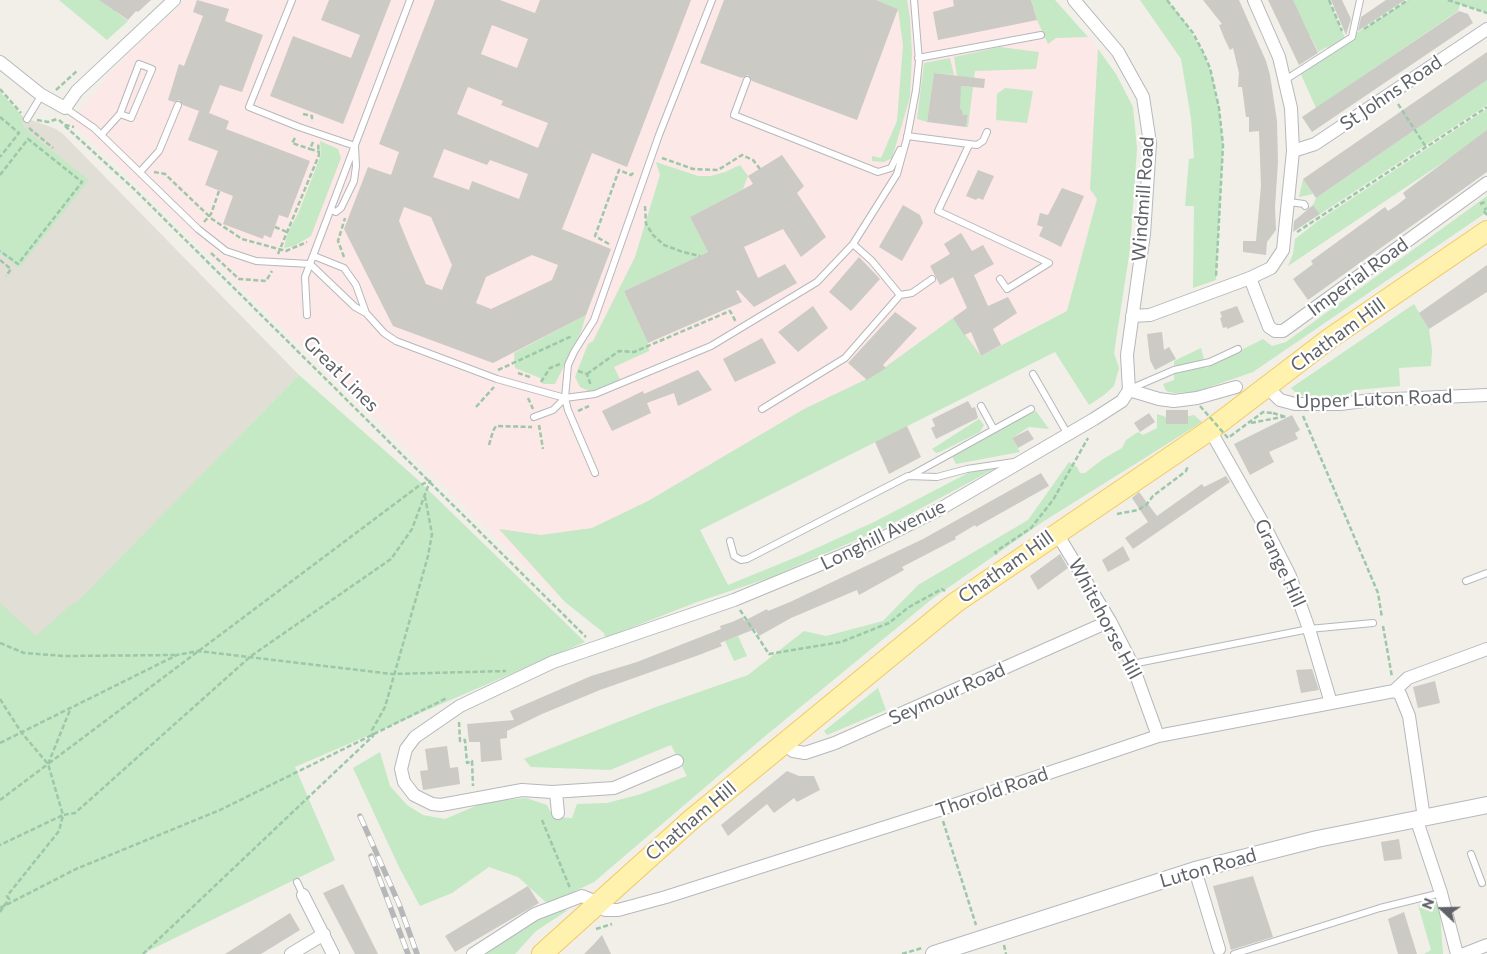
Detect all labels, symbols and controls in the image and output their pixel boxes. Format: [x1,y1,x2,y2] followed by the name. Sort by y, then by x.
[1336,51,1446,135] street label: St Johns Road
[1127,136,1159,262] street label: Windmill Road
[1303,233,1413,321] street label: Imperial Road
[1286,293,1390,377] street label: Chatham Hill
[298,331,384,417] street label: Great Lines
[1295,385,1453,413] street label: Upper Luton Road
[817,495,949,575] street label: Longhill Avenue
[1250,515,1310,611] street label: Grange Hill
[954,526,1058,608] street label: Chatham Hill
[1064,555,1146,683] street label: Whitehorse Hill
[885,658,1009,730] street label: Seymour Road
[933,762,1051,822] street label: Thorold Road
[641,776,741,866] street label: Chatham Hill
[1157,843,1259,893] street label: Luton Road
[1417,884,1467,934] north arrow
[1418,895,1437,911] text: N

